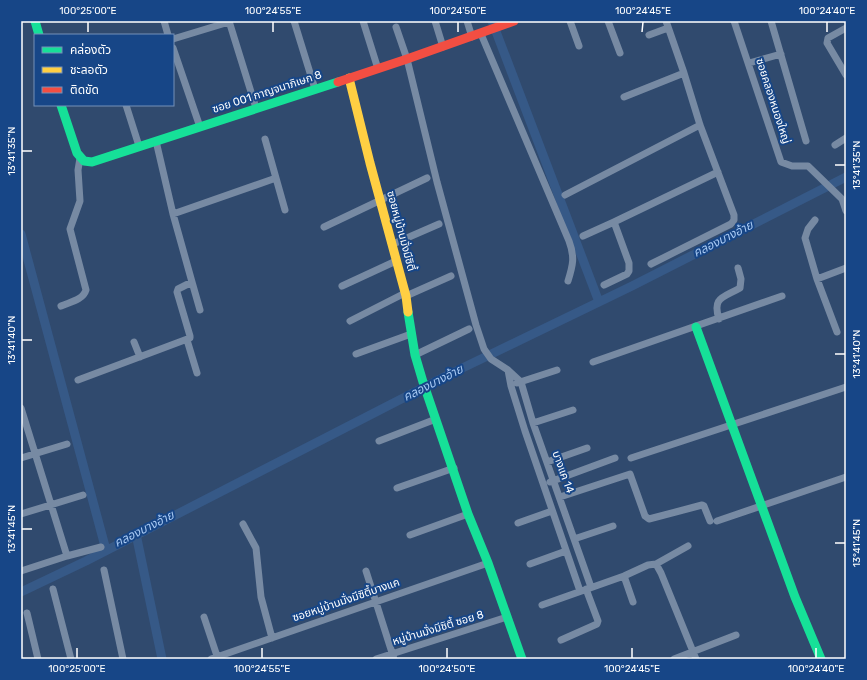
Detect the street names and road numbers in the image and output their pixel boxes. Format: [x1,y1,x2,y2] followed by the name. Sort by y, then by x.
[753,57,793,145] street label: ซอยคลองหนองใหญ่
[211,68,323,116] street label: ซอย 001 กาญจนาภิเษก 8
[384,189,420,273] street label: ซอยหมู่บ้านมั่งมีซิตี้
[549,449,577,495] street label: บางแค 14
[290,574,401,624] street label: ซอยหมู่บ้านมั่งมีซิตี้บางแค
[390,606,485,648] street label: หมู่บ้านมั่งมีซิตี้ ซอย 8

